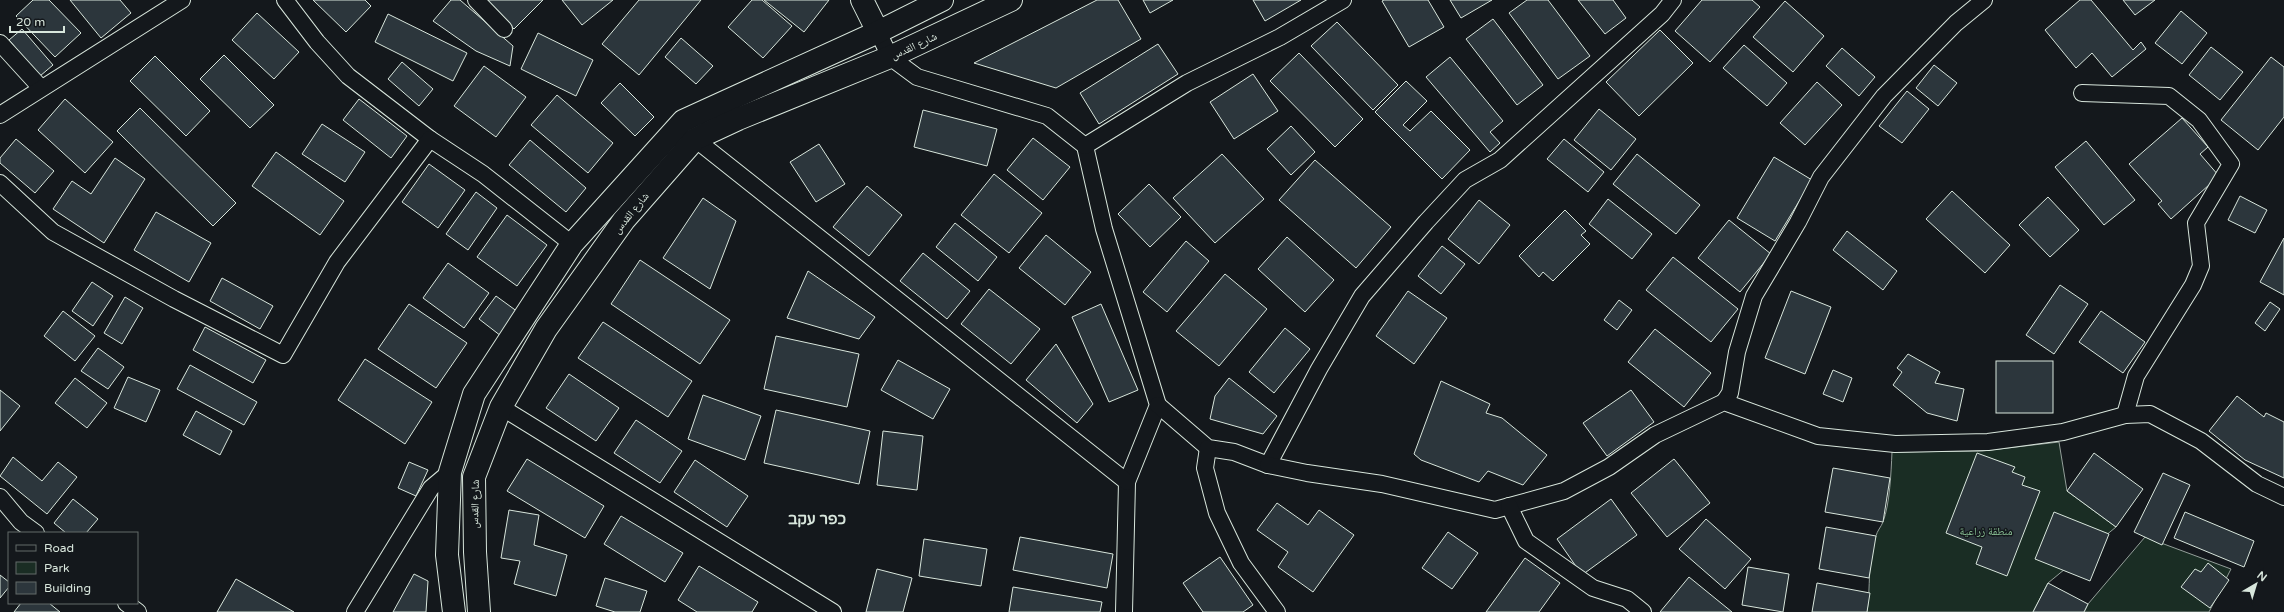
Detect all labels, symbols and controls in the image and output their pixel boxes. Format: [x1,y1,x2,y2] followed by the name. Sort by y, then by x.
[10,8,64,34] scale bar
[16,15,45,29] text: 20 m
[889,30,939,62] street label: شارع القدس
[610,190,652,236] street label: شارع القدس
[468,479,482,529] street label: شارع القدس
[788,510,846,528] district label: כפר עקב
[1960,525,2012,538] park label: منطقة زراعية
[8,532,138,604] legend
[44,541,74,555] text: Road
[44,561,70,575] text: Park
[2236,564,2276,604] north arrow
[2254,569,2269,584] text: N
[44,581,91,595] text: Building

